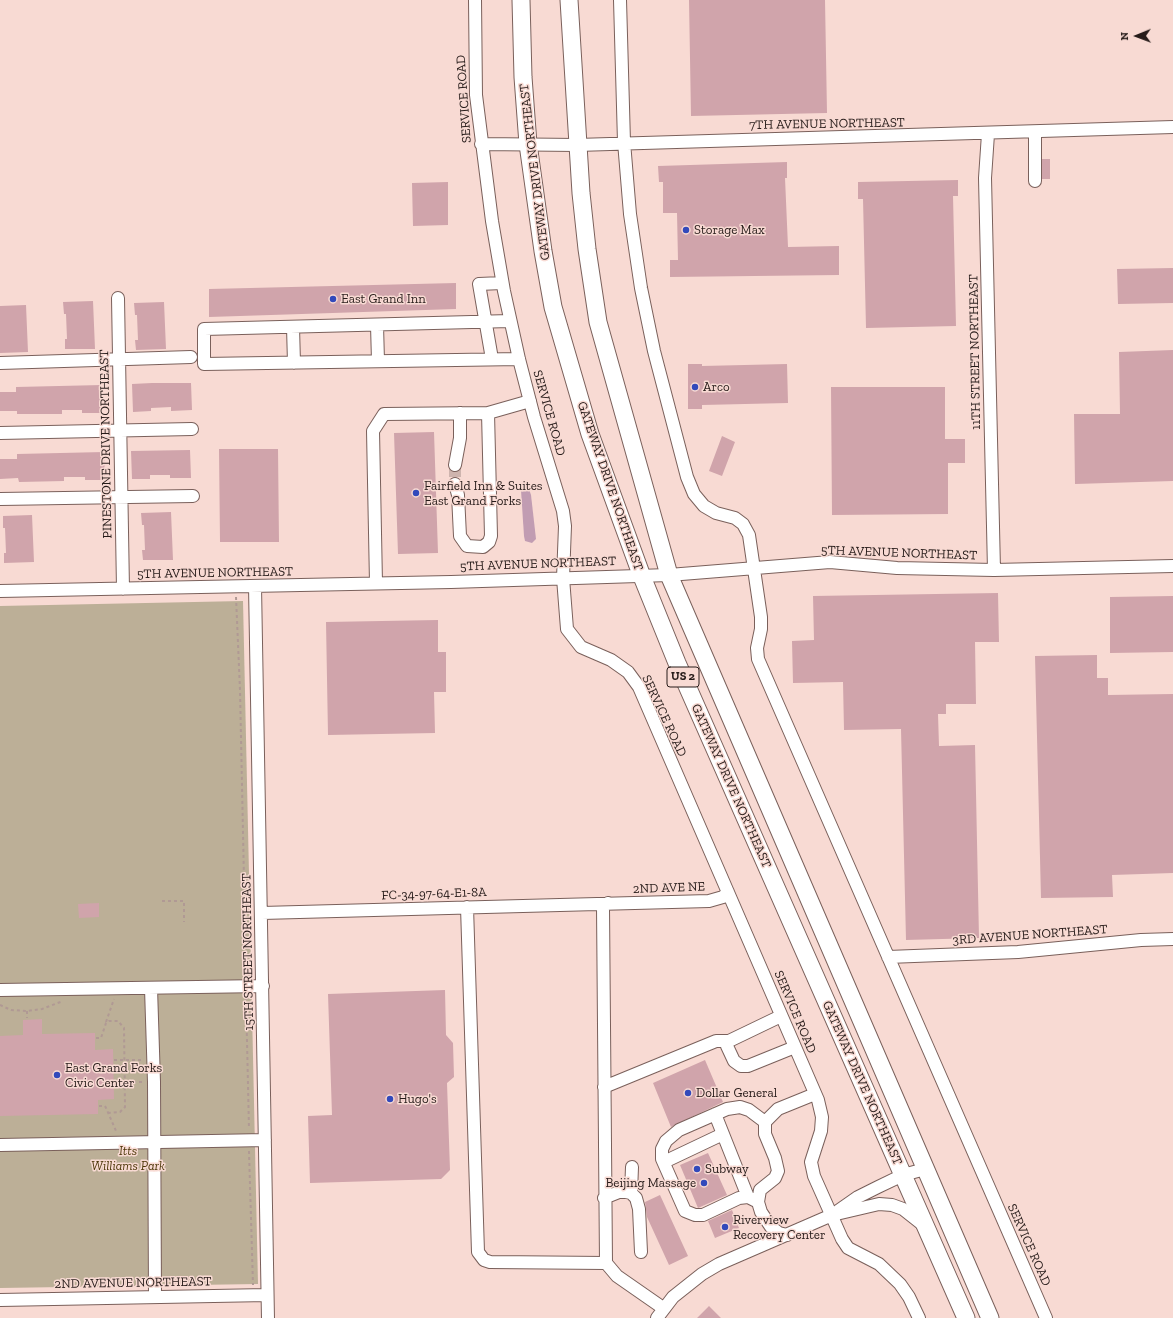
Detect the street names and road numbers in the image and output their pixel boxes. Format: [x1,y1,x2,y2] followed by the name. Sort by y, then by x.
[453,54,475,144] street label: SERVICE ROAD
[516,83,554,261] street label: GATEWAY DRIVE NORTHEAST
[749,115,905,133] street label: 7TH AVENUE NORTHEAST
[966,274,984,430] street label: 11TH STREET NORTHEAST
[97,349,115,539] street label: PINESTONE DRIVE NORTHEAST
[529,368,569,458] street label: SERVICE ROAD
[574,399,646,573] street label: GATEWAY DRIVE NORTHEAST
[821,542,977,564] street label: 5TH AVENUE NORTHEAST
[460,553,616,575] street label: 5TH AVENUE NORTHEAST
[137,564,293,582] street label: 5TH AVENUE NORTHEAST
[667,667,699,687] road number: US 2
[638,673,690,759] street label: SERVICE ROAD
[688,702,774,870] street label: GATEWAY DRIVE NORTHEAST
[239,873,257,1031] street label: 15TH STREET NORTHEAST
[633,879,705,897] street label: 2ND AVE NE
[381,884,487,904] street label: FC-34-97-64-E1-8A
[952,922,1108,948] street label: 3RD AVENUE NORTHEAST
[771,968,819,1056] street label: SERVICE ROAD
[819,999,905,1167] street label: GATEWAY DRIVE NORTHEAST
[1004,1201,1054,1289] street label: SERVICE ROAD
[54,1274,212,1292] street label: 2ND AVENUE NORTHEAST

